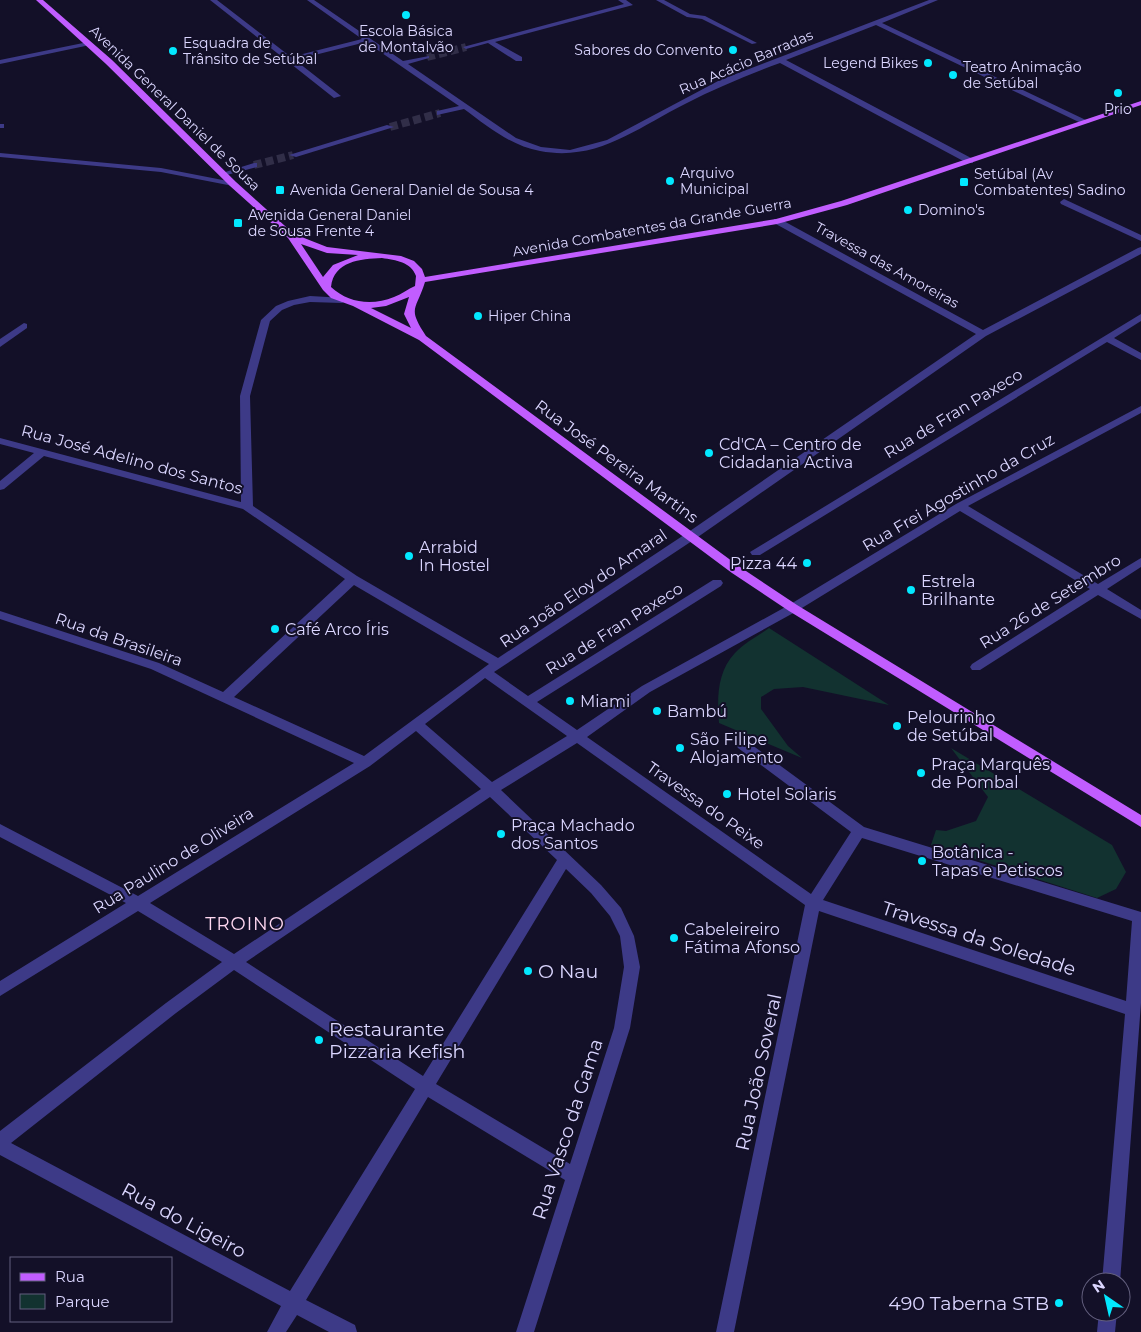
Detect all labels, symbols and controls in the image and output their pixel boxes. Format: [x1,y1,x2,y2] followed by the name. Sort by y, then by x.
[400,9,412,21] marker: Escola Básica de Montalvão
[86,21,264,195] street label: Avenida General Daniel de Sousa
[358,22,454,56] place label: Escola Básica de Montalvão
[676,26,816,98] street label: Rua Acácio Barradas
[183,34,317,68] place label: Esquadra de Trânsito de Setúbal
[574,41,723,59] place label: Sabores do Convento
[727,44,739,56] marker: Sabores do Convento
[167,45,179,57] marker: Esquadra de Trânsito de Setúbal
[823,54,918,72] place label: Legend Bikes
[922,57,934,69] marker: Legend Bikes
[963,58,1082,92] place label: Teatro Animação de Setúbal
[947,69,959,81] marker: Teatro Animação de Setúbal
[1112,87,1124,99] marker: Prio
[1104,100,1132,118] place label: Prio
[680,164,749,198] place label: Arquivo Municipal
[974,165,1126,199] place label: Setúbal (Av Combatentes) Sadino
[664,175,676,187] marker: Arquivo Municipal
[958,176,970,188] marker: Setúbal (Av Combatentes) Sadino
[290,181,534,199] place label: Avenida General Daniel de Sousa 4
[274,184,286,196] marker: Avenida General Daniel de Sousa 4
[511,194,793,260] street label: Avenida Combatentes da Grande Guerra
[918,201,985,219] place label: Domino's
[902,204,914,216] marker: Domino's
[248,206,411,240] place label: Avenida General Daniel de Sousa Frente 4
[232,217,244,229] marker: Avenida General Daniel de Sousa Frente 4
[812,218,962,312] street label: Travessa das Amoreiras
[488,307,571,325] place label: Hiper China
[472,310,484,322] marker: Hiper China
[880,365,1026,462] street label: Rua de Fran Paxeco
[531,396,702,527] street label: Rua José Pereira Martins
[19,421,245,498] street label: Rua José Adelino dos Santos
[859,430,1058,555] street label: Rua Frei Agostinho da Cruz
[719,435,862,472] place label: Cd'CA – Centro de Cidadania Activa
[703,447,715,459] marker: Cd'CA – Centro de Cidadania Activa
[496,525,671,652] street label: Rua João Eloy do Amaral
[419,538,490,575] place label: Arrabid In Hostel
[403,550,415,562] marker: Arrabid In Hostel
[976,550,1124,653] street label: Rua 26 de Setembro
[730,554,797,573] place label: Pizza 44
[801,557,813,569] marker: Pizza 44
[921,572,995,609] place label: Estrela Brilhante
[542,578,686,678] street label: Rua de Fran Paxeco
[905,584,917,596] marker: Estrela Brilhante
[53,609,185,670] street label: Rua da Brasileira
[285,620,389,639] place label: Café Arco Íris
[269,623,281,635] marker: Café Arco Íris
[580,692,630,711] place label: Miami
[564,695,576,707] marker: Miami
[667,702,727,721] place label: Bambú
[651,705,663,717] marker: Bambú
[907,708,995,745] place label: Pelourinho de Setúbal
[891,720,903,732] marker: Pelourinho de Setúbal
[690,730,783,767] place label: São Filipe Alojamento
[674,742,686,754] marker: São Filipe Alojamento
[931,755,1050,792] place label: Praça Marquês de Pombal
[643,758,768,853] street label: Travessa do Peixe
[915,767,927,779] marker: Praça Marquês de Pombal
[737,785,837,804] place label: Hotel Solaris
[721,788,733,800] marker: Hotel Solaris
[90,803,257,918] street label: Rua Paulino de Oliveira
[511,816,635,853] place label: Praça Machado dos Santos
[495,828,507,840] marker: Praça Machado dos Santos
[932,843,1063,880] place label: Botânica - Tapas e Petiscos
[916,855,928,867] marker: Botânica - Tapas e Petiscos
[879,896,1079,981] street label: Travessa da Soledade
[205,913,285,935] district label: TROINO
[684,920,800,957] place label: Cabeleireiro Fátima Afonso
[668,932,680,944] marker: Cabeleireiro Fátima Afonso
[538,960,598,983] place label: O Nau
[522,965,534,977] marker: O Nau
[731,991,786,1153] street label: Rua João Soveral
[329,1018,465,1063] place label: Restaurante Pizzaria Kefish
[313,1034,325,1046] marker: Restaurante Pizzaria Kefish
[527,1036,608,1223] street label: Rua Vasco da Gama
[118,1178,250,1263] street label: Rua do Ligeiro
[10,1257,172,1322] legend
[55,1267,85,1286] text: Rua
[1081,1272,1131,1322] north arrow
[1089,1276,1108,1297] text: N
[55,1292,110,1311] text: Parque
[888,1292,1049,1315] place label: 490 Taberna STB
[1053,1297,1065,1309] marker: 490 Taberna STB

